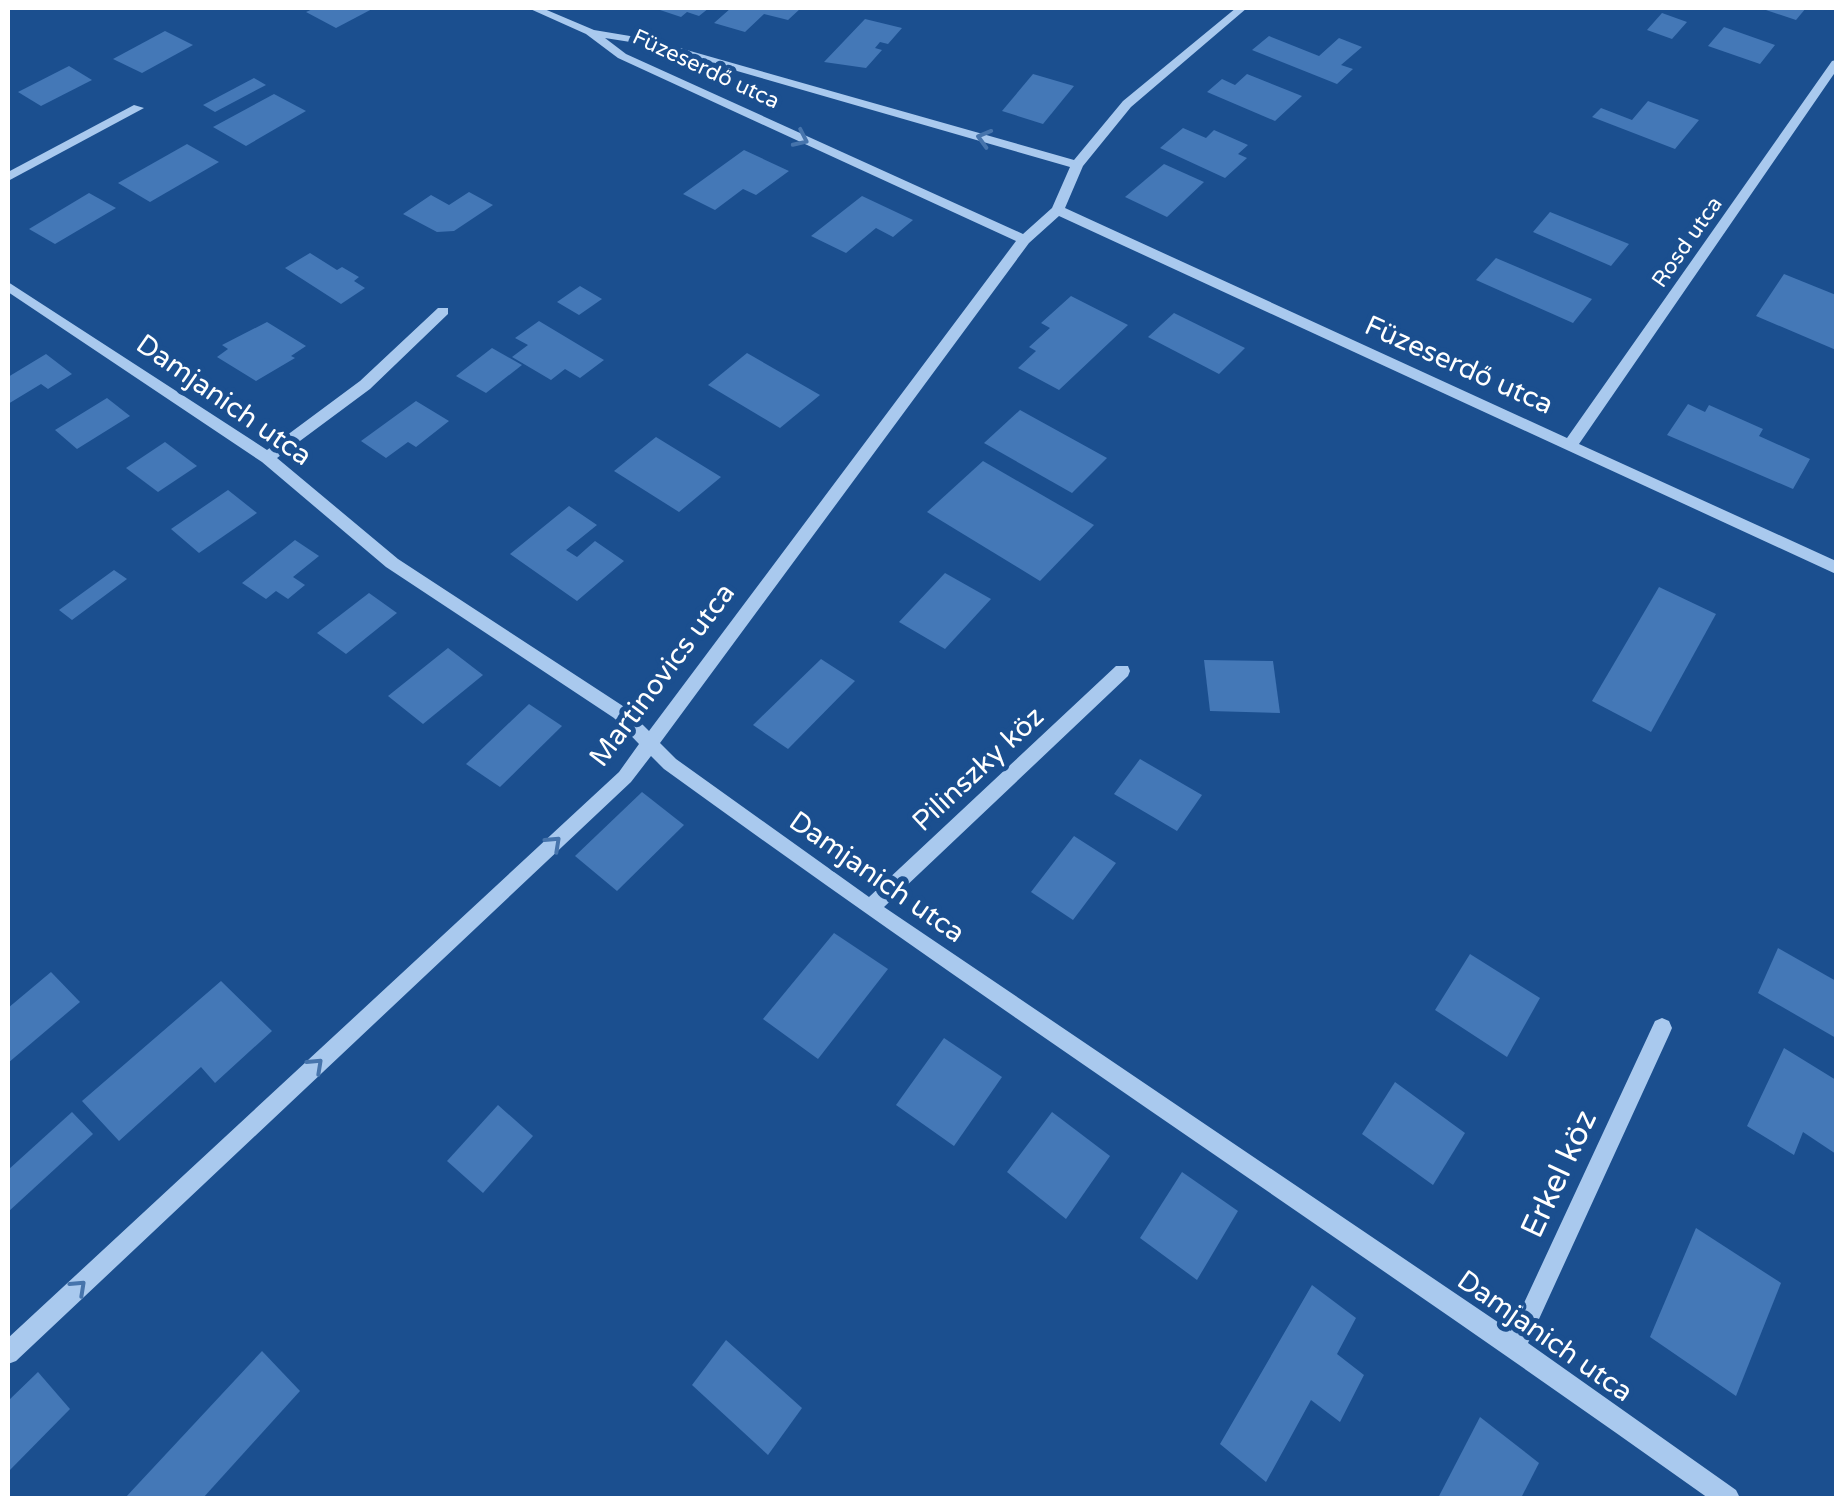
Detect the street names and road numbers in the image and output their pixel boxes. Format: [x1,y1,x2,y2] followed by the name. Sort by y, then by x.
[628,24,784,114] street label: Füzeserdő utca
[1646,192,1728,292] street label: Rosd utca
[1360,308,1558,422] street label: Füzeserdő utca
[130,327,318,473] street label: Damjanich utca
[582,577,742,773] street label: Martinovics utca
[905,699,1051,839] street label: Pilinszky köz
[783,804,971,950] street label: Damjanich utca
[1513,1104,1605,1244] street label: Erkel köz
[1451,1263,1639,1409] street label: Damjanich utca

